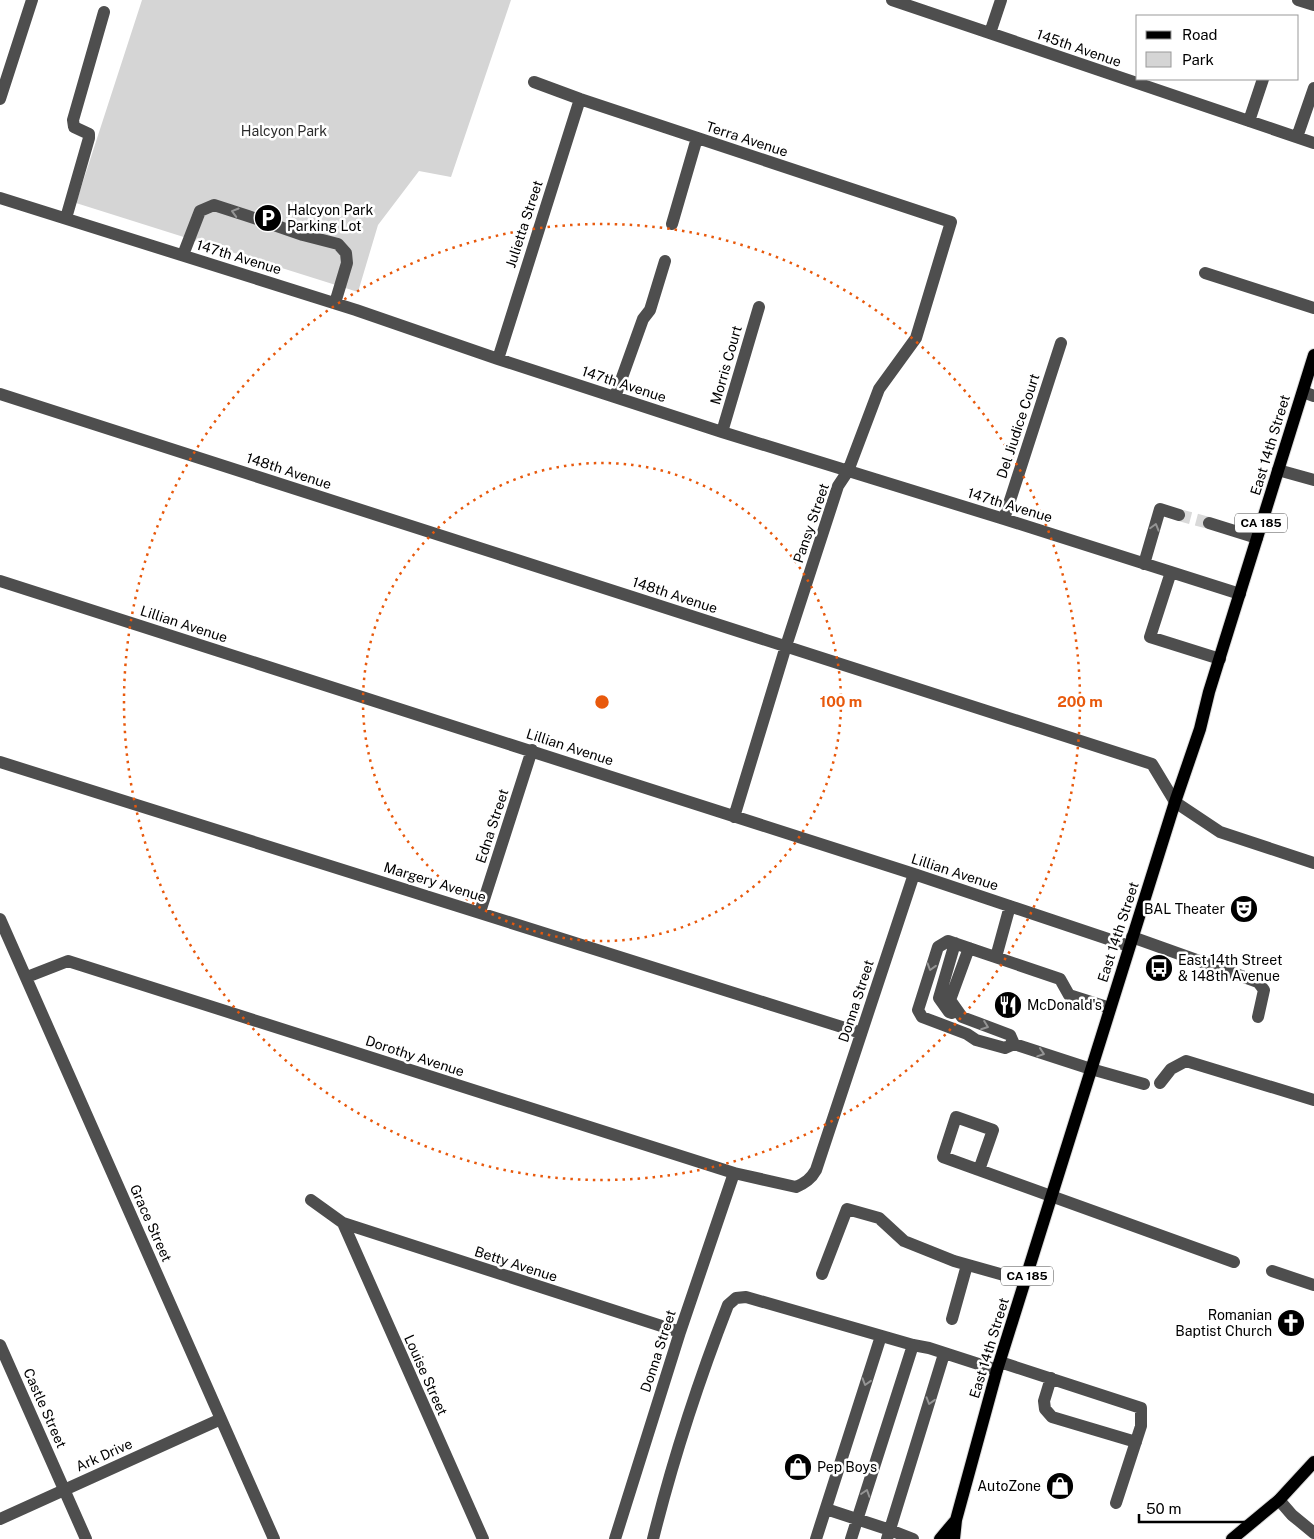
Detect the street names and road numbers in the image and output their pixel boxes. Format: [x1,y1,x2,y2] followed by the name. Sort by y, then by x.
[1035,26,1123,70] street label: 145th Avenue
[704,118,790,160] street label: Terra Avenue
[502,178,546,270] street label: Julietta Street
[195,236,283,278] street label: 147th Avenue
[707,324,745,406] street label: Morris Court
[580,363,668,405] street label: 147th Avenue
[993,371,1043,481] street label: Del Jiudice Court
[1247,393,1293,497] street label: East 14th Street
[244,450,334,492] street label: 148th Avenue
[790,481,832,565] street label: Pansy Street
[966,484,1054,526] street label: 147th Avenue
[1235,514,1287,532] road number: CA 185
[630,574,720,616] street label: 148th Avenue
[138,602,230,646] street label: Lillian Avenue
[524,725,616,769] street label: Lillian Avenue
[472,787,512,865] street label: Edna Street
[909,850,1001,894] street label: Lillian Avenue
[382,859,488,905] street label: Margery Avenue
[1094,880,1142,984] street label: East 14th Street
[835,958,877,1044] street label: Donna Street
[364,1033,466,1080] street label: Dorothy Avenue
[127,1182,175,1264] street label: Grace Street
[473,1243,560,1285] street label: Betty Avenue
[1001,1266,1053,1285] road number: CA 185
[966,1296,1012,1400] street label: East 14th Street
[637,1308,679,1394] street label: Donna Street
[401,1332,451,1418] street label: Louise Street
[20,1366,70,1450] street label: Castle Street
[73,1435,135,1475] street label: Ark Drive

